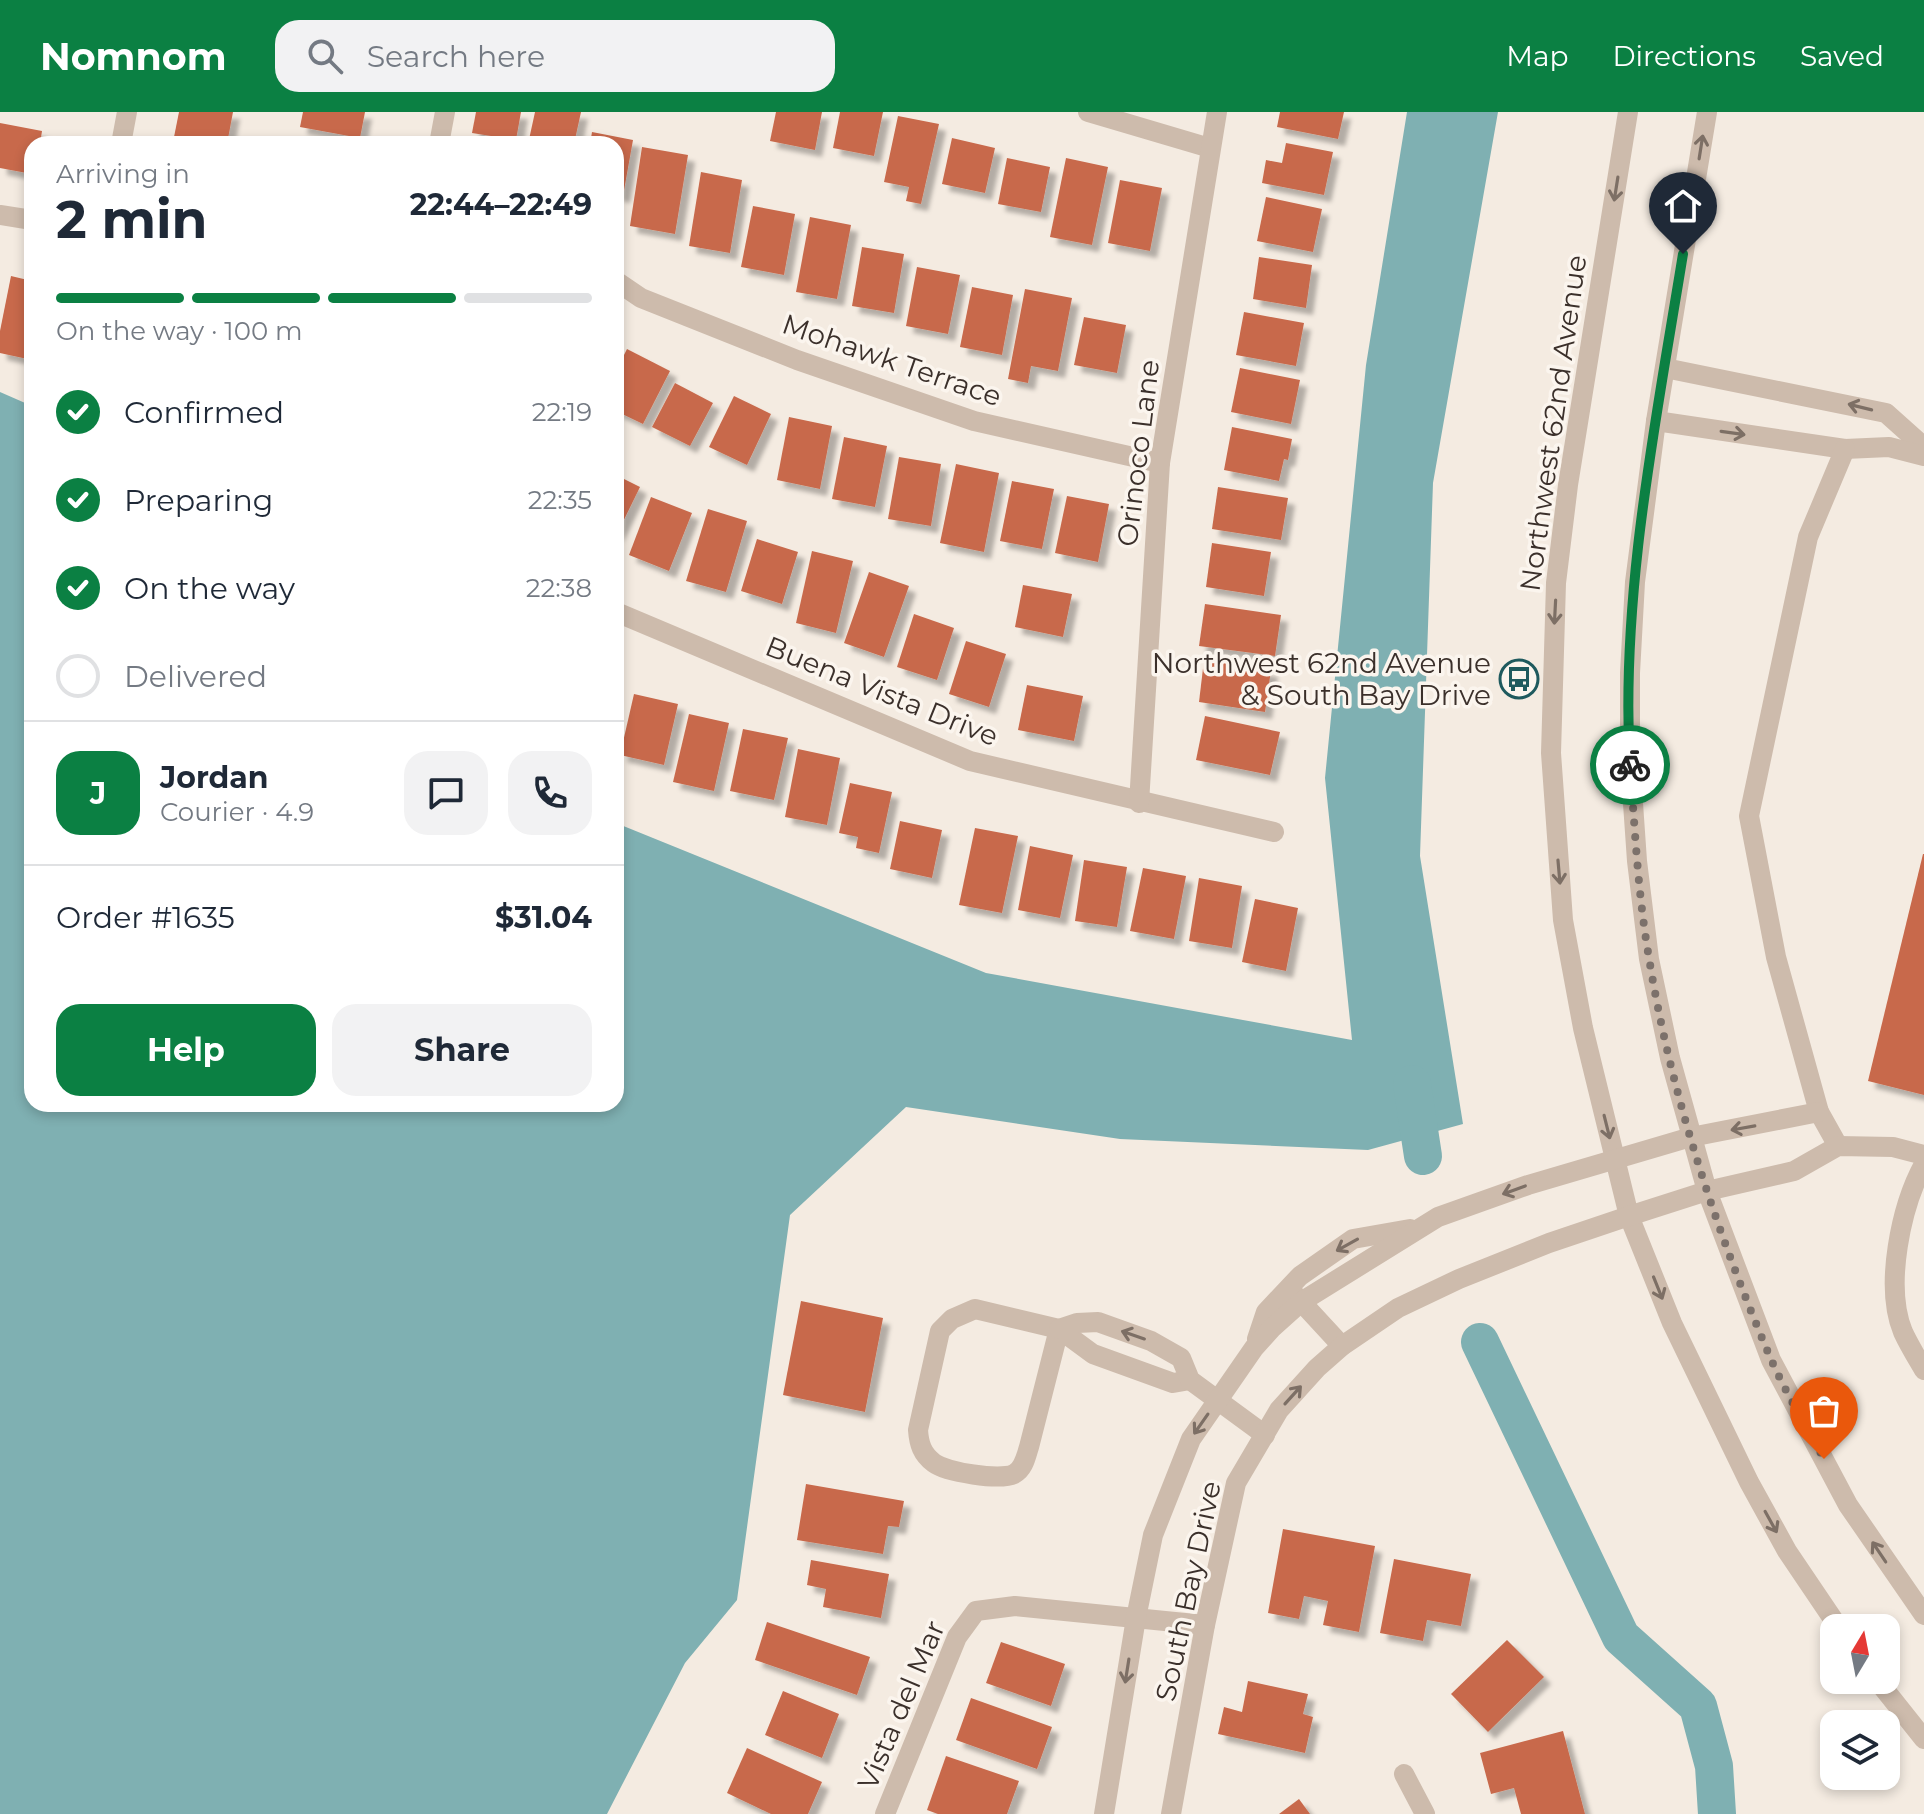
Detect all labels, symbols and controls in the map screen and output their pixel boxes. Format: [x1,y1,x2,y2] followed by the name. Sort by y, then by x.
[275,20,835,92] search box
[40,33,227,80] text: Nomnom
[303,34,347,78] icon: search
[367,38,545,75] text: Search here
[1506,39,1568,73] text: Map
[1612,39,1756,73] text: Directions
[1800,39,1884,73] text: Saved
[1694,134,1709,160] one-way arrow
[56,158,190,190] text: Arriving in
[1649,172,1717,254] pin
[1607,176,1622,201] one-way arrow
[1661,184,1705,228] icon: home
[410,186,592,223] text: 22:44–22:49
[56,188,208,251] text: 2 min
[1513,253,1593,593] street label: Northwest 62nd Avenue
[778,307,1006,413] street label: Mohawk Terrace
[56,315,303,347] text: On the way · 100 m
[1110,358,1166,548] street label: Orinoco Lane
[56,390,100,434] icon: check
[124,394,284,431] text: Confirmed
[532,396,592,428] text: 22:19
[1847,398,1873,413] one-way arrow
[1720,426,1745,441] one-way arrow
[56,478,100,522] icon: check
[124,482,273,519] text: Preparing
[528,484,592,516] text: 22:35
[56,566,100,610] icon: check
[124,570,295,607] text: On the way
[526,572,592,604] text: 22:38
[1547,598,1562,625] one-way arrow
[761,629,1003,753] street label: Buena Vista Drive
[1152,646,1491,712] place label: Northwest 62nd Avenue & South Bay Drive
[124,658,267,695] text: Delivered
[1498,658,1540,700] bus stop icon: Northwest 62nd Avenue & South Bay Drive
[1590,725,1670,805] courier
[1608,743,1652,787] icon: bike
[404,751,488,835] button: chat
[508,751,592,835] button: phone
[160,759,269,796] text: Jordan
[90,775,106,812] text: J
[160,796,314,828] text: Courier · 4.9
[1552,858,1567,885] one-way arrow
[56,899,235,936] text: Order #1635
[495,899,592,936] text: $31.04
[56,1004,316,1096] button: Help
[332,1004,592,1096] button: Share
[1600,1114,1615,1140] one-way arrow
[1731,1121,1756,1136] one-way arrow
[1502,1184,1527,1198] one-way arrow
[1336,1237,1359,1253] one-way arrow
[1652,1275,1666,1300] one-way arrow
[1121,1326,1146,1341] one-way arrow
[1790,1377,1858,1459] pin
[1283,1386,1301,1406] one-way arrow
[1802,1389,1846,1433] icon: bag
[1193,1413,1210,1435] one-way arrow
[1148,1478,1228,1704] street label: South Bay Drive
[1763,1510,1779,1533] one-way arrow
[1871,1541,1887,1563] one-way arrow
[1820,1614,1900,1694] north arrow
[1820,1614,1900,1790] map controls
[850,1615,952,1795] street label: Vista del Mar
[1119,1658,1134,1683] one-way arrow
[1820,1710,1900,1790] button: layers

